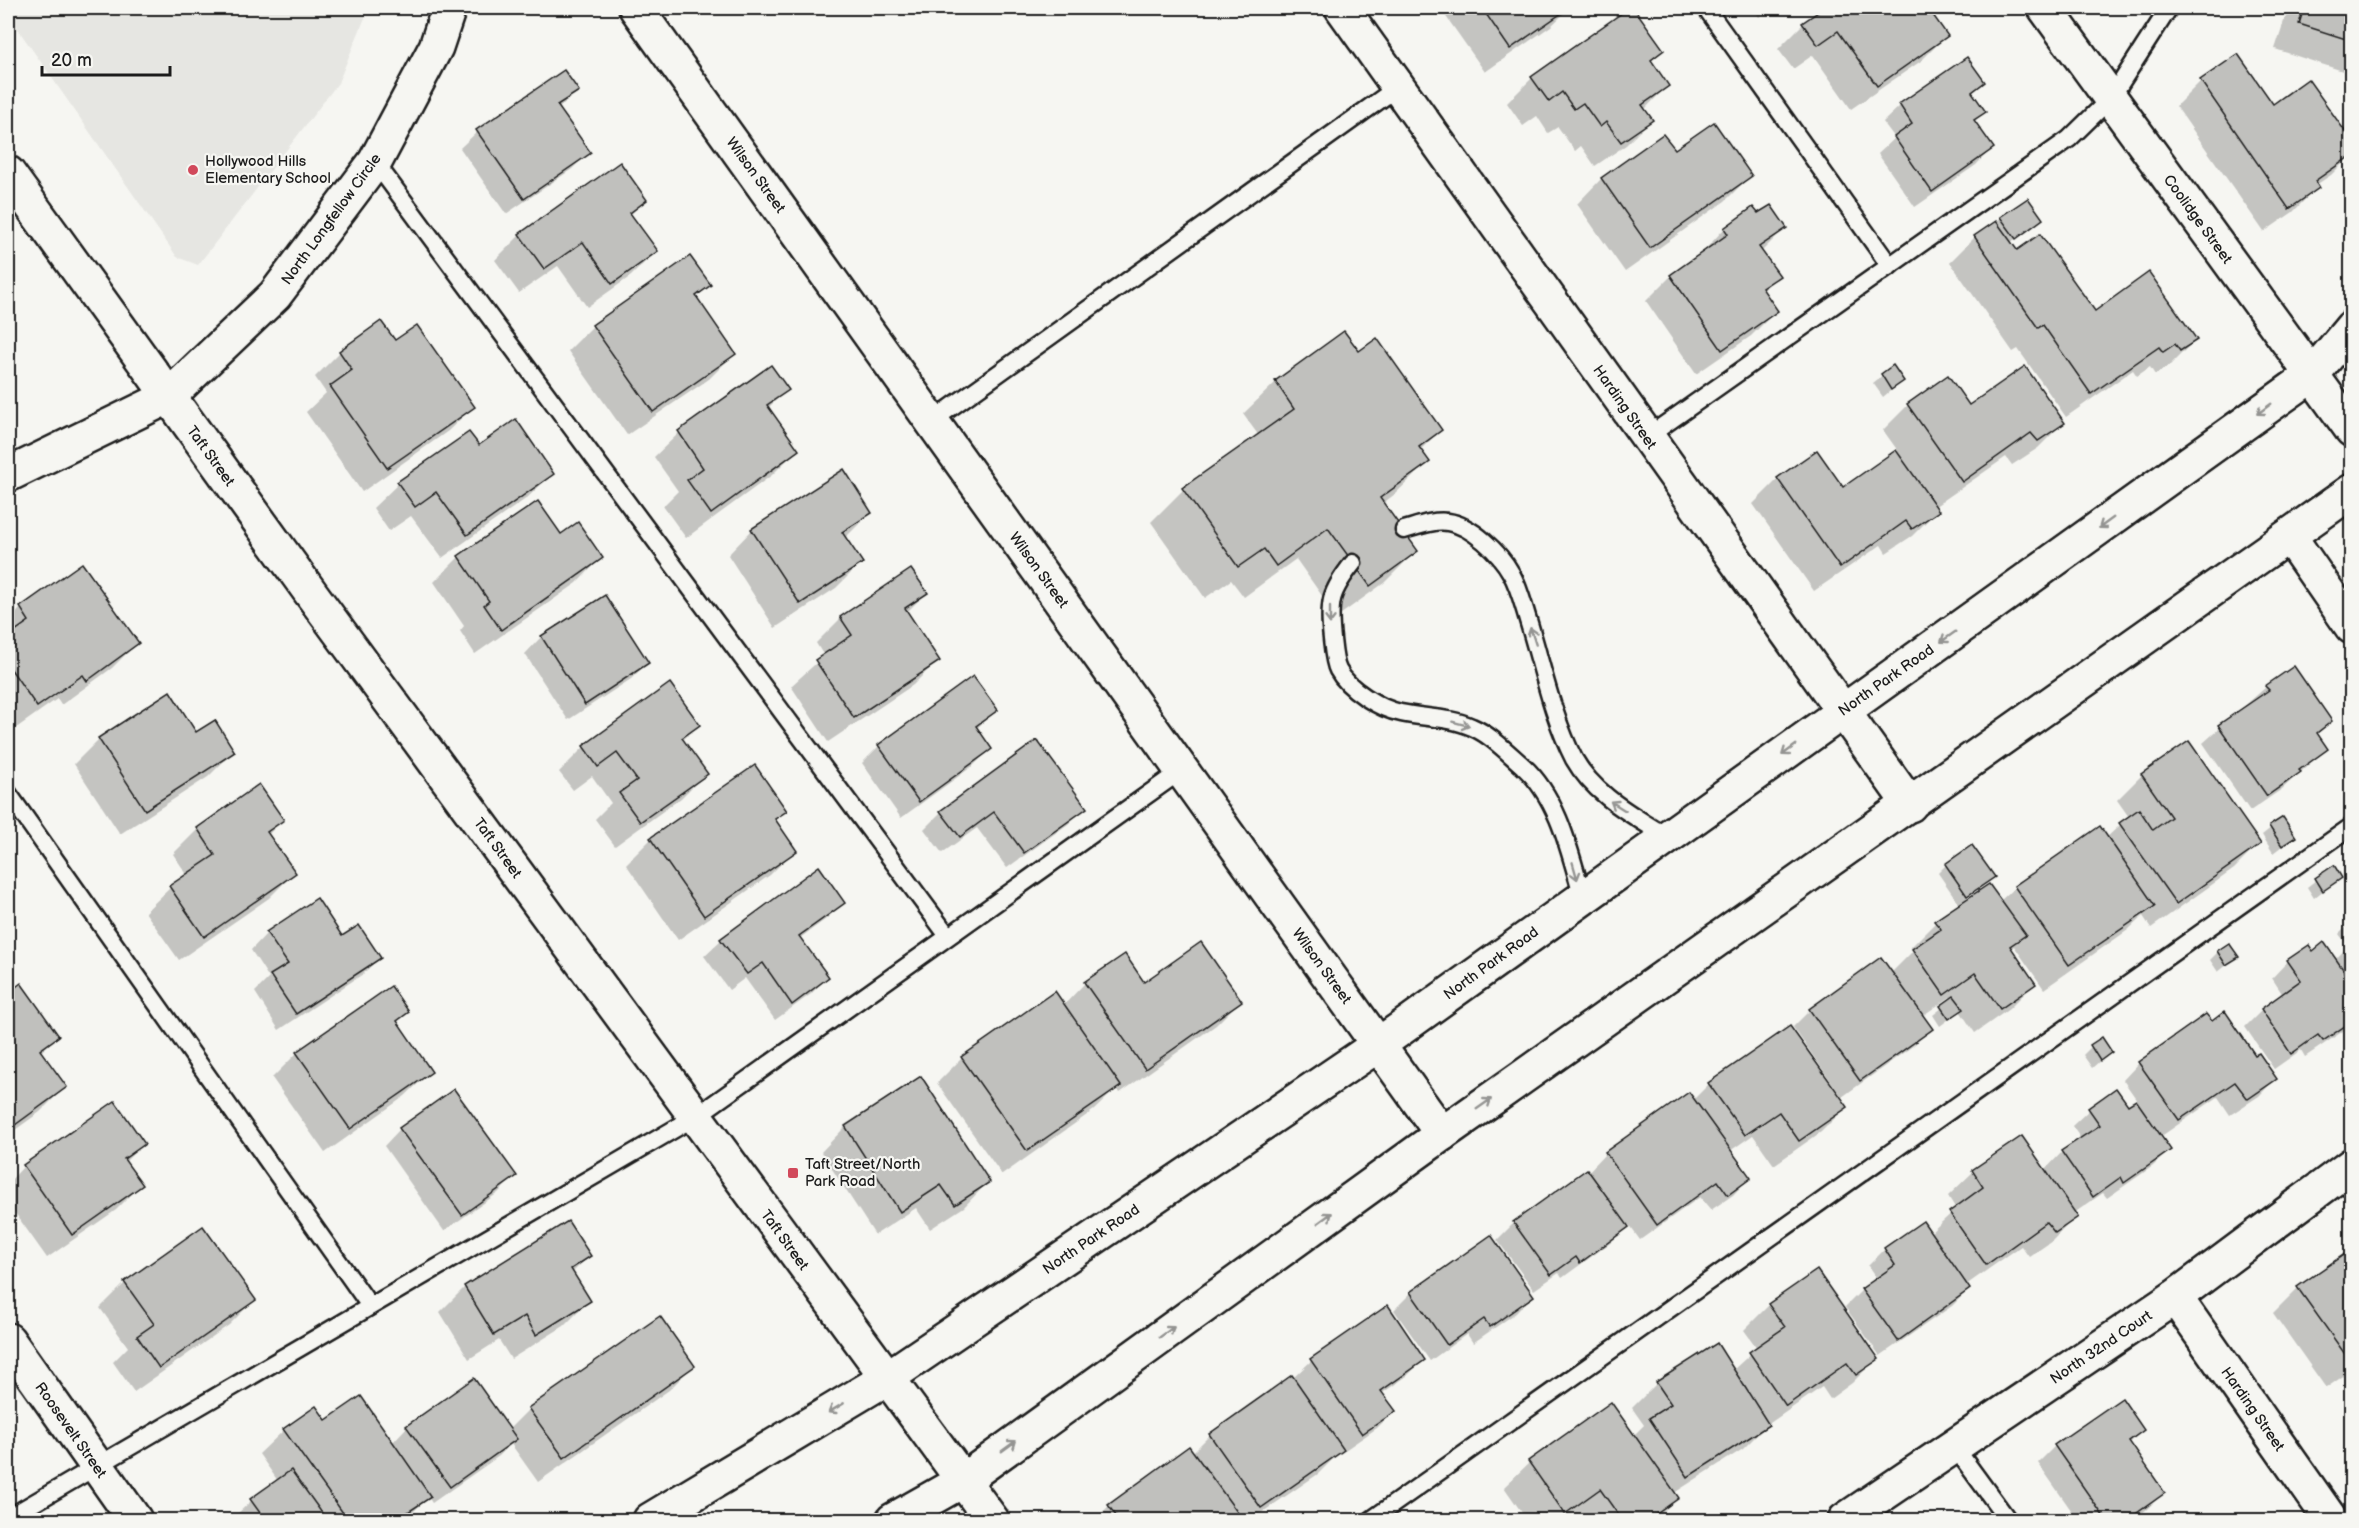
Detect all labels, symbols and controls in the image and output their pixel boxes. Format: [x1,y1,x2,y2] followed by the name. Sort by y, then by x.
[42,39,170,77] scale bar
[51,50,92,71] text: 20 m
[722,134,790,217] street label: Wilson Street
[277,150,385,289] street label: North Longfellow Circle
[205,152,331,188] place label: Hollywood Hills Elementary School
[186,163,200,177] marker: Hollywood Hills Elementary School
[2159,171,2237,268] street label: Coolidge Street
[1588,361,1661,453] street label: Harding Street
[2257,403,2273,415] one-way arrow
[182,422,239,491] street label: Taft Street
[2099,517,2115,529] one-way arrow
[1005,529,1073,612] street label: Wilson Street
[1324,605,1336,624] one-way arrow
[1526,627,1537,646] one-way arrow
[1940,631,1956,643] one-way arrow
[1835,640,1938,721] street label: North Park Road
[1451,719,1470,730] one-way arrow
[1781,744,1797,756] one-way arrow
[1610,799,1627,811] one-way arrow
[469,814,526,883] street label: Taft Street
[1570,861,1581,880] one-way arrow
[1440,923,1542,1004] street label: North Park Road
[1288,925,1356,1008] street label: Wilson Street
[1475,1098,1491,1110] one-way arrow
[805,1155,920,1191] place label: Taft Street/North Park Road
[786,1166,800,1180] marker: Taft Street/North Park Road
[1039,1200,1143,1279] street label: North Park Road
[756,1206,813,1275] street label: Taft Street
[1317,1212,1333,1224] one-way arrow
[2047,1306,2156,1389] street label: North 32nd Court
[1159,1326,1175,1338] one-way arrow
[2216,1363,2289,1455] street label: Harding Street
[30,1379,111,1482] street label: Roosevelt Street
[828,1402,845,1414] one-way arrow
[1001,1440,1017,1453] one-way arrow

